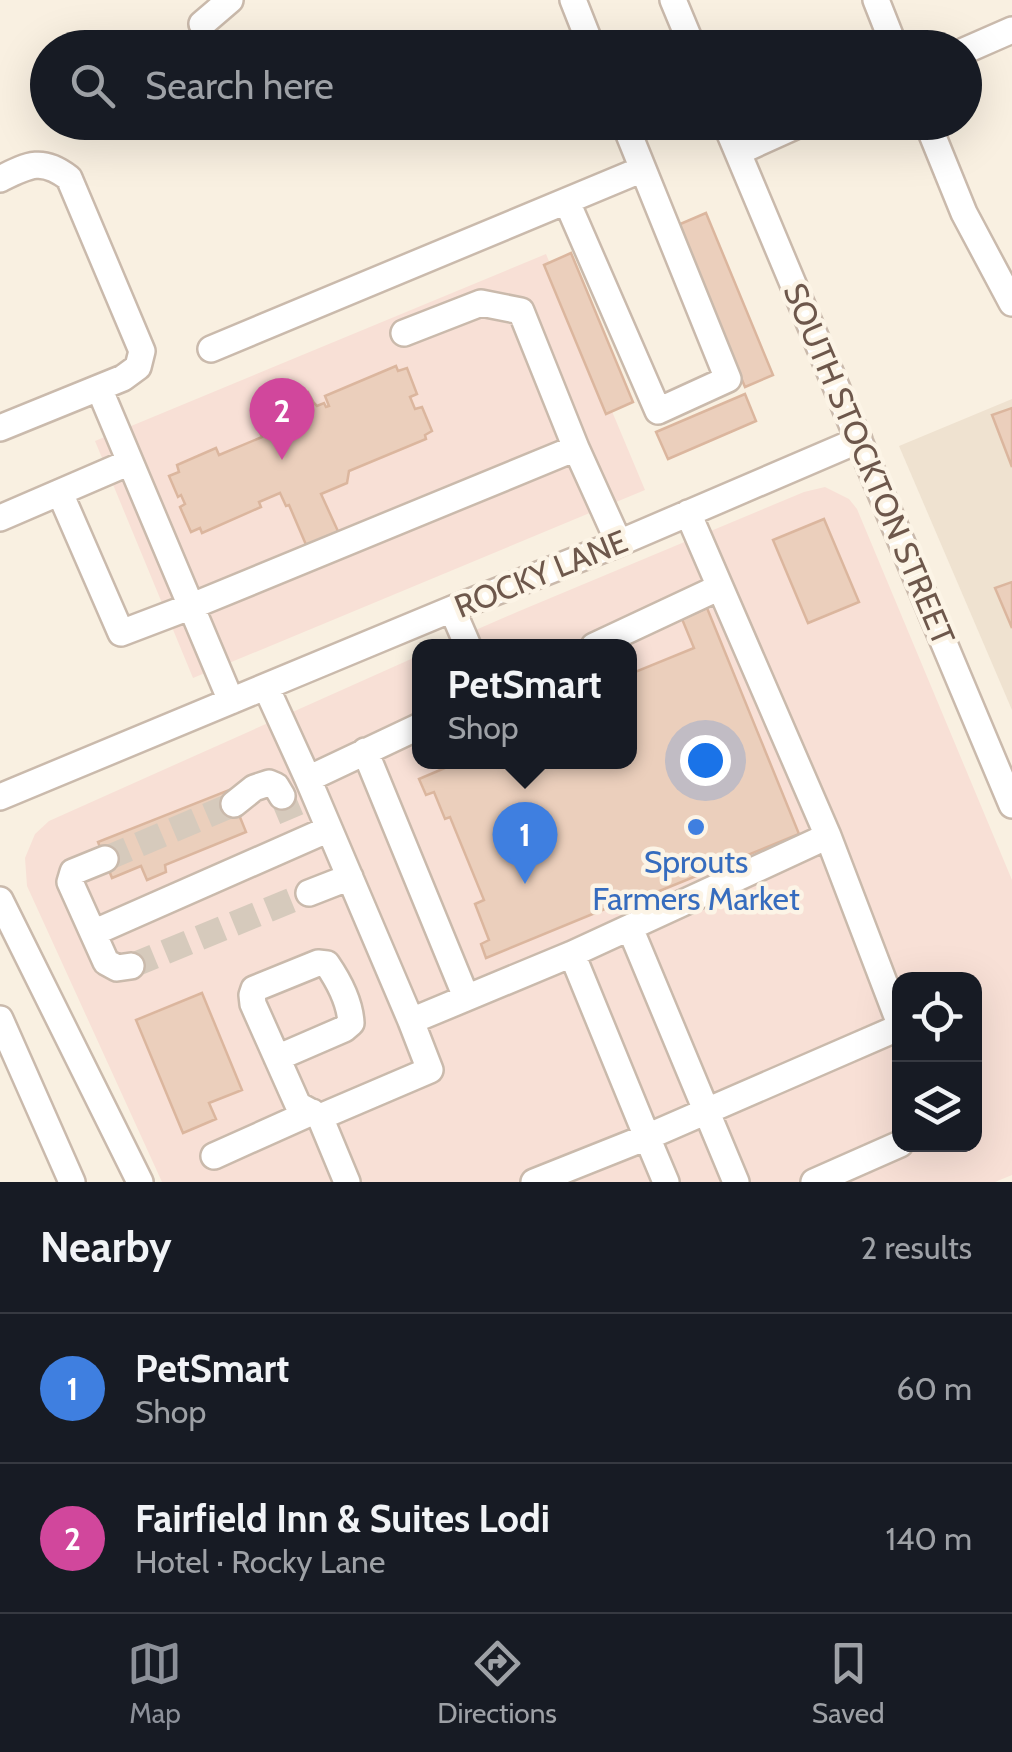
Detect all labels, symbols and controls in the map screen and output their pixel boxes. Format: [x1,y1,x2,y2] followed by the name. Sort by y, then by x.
[30,30,982,140] search box
[65,58,120,113] icon: search
[145,62,334,109] text: Search here
[776,277,963,650] street label: SOUTH STOCKTON STREET
[250,378,314,460] pin: 2
[449,521,633,626] street label: ROCKY LANE
[412,639,637,769] popup
[447,661,602,708] text: PetSmart
[447,708,519,747] text: Shop
[680,735,731,786] your location
[492,802,558,884] pin: 1
[685,816,707,838] marker: Sprouts Farmers Market
[592,842,800,918] place label: Sprouts Farmers Market
[892,972,982,1152] map controls
[892,972,982,1062] button: locate
[892,1062,982,1152] button: layers
[40,1221,172,1273] text: Nearby
[861,1228,972,1267] text: 2 results
[135,1345,289,1392] text: PetSmart
[67,1369,78,1408] text: 1
[896,1369,972,1408] text: 60 m
[135,1392,206,1431] text: Shop
[135,1495,550,1542] text: Fairfield Inn & Suites Lodi
[64,1519,81,1558] text: 2
[885,1519,972,1558] text: 140 m
[135,1542,385,1581] text: Hotel · Rocky Lane
[127,1636,182,1730] tab: Map
[437,1636,557,1730] tab: Directions
[812,1636,885,1730] tab: Saved

